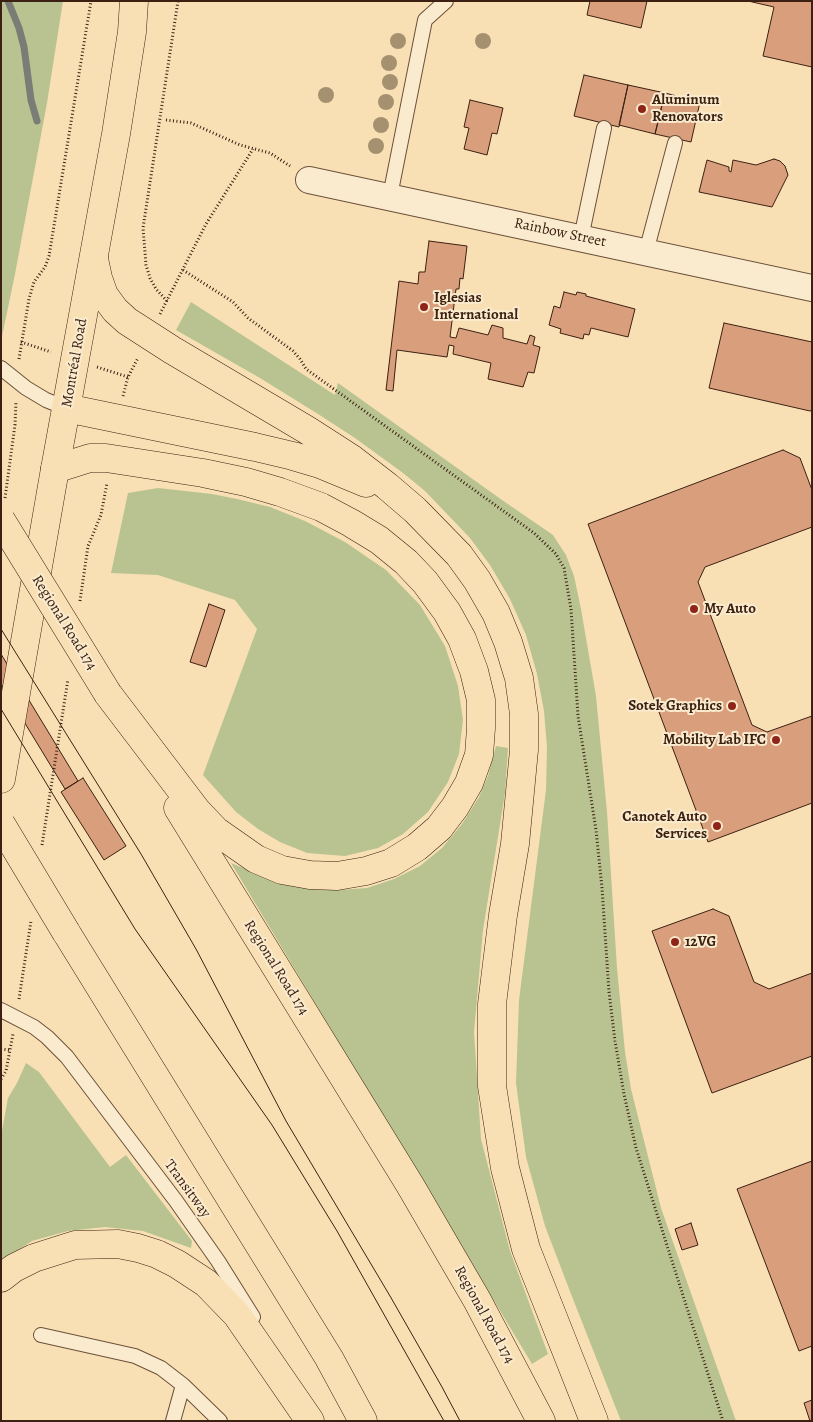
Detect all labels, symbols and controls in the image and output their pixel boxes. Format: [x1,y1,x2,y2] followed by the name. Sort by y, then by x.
[652,91,723,126] place label: Aluminum Renovators
[636,103,648,115] marker: Aluminum Renovators
[512,214,608,252] street label: Rainbow Street
[434,289,518,324] place label: Iglesias International
[418,301,430,313] marker: Iglesias International
[58,317,92,409] street label: Montréal Road
[28,572,100,674] street label: Regional Road 174
[704,600,756,618] place label: My Auto
[688,603,700,615] marker: My Auto
[628,697,722,715] place label: Sotek Graphics
[726,700,738,712] marker: Sotek Graphics
[663,731,766,749] place label: Mobility Lab IFC
[770,734,782,746] marker: Mobility Lab IFC
[622,808,707,843] place label: Canotek Auto Services
[711,820,723,832] marker: Canotek Auto Services
[240,917,312,1019] street label: Regional Road 174
[685,933,716,951] place label: 12VG
[669,936,681,948] marker: 12VG
[160,1156,214,1222] street label: Transitway
[450,1263,518,1367] street label: Regional Road 174

